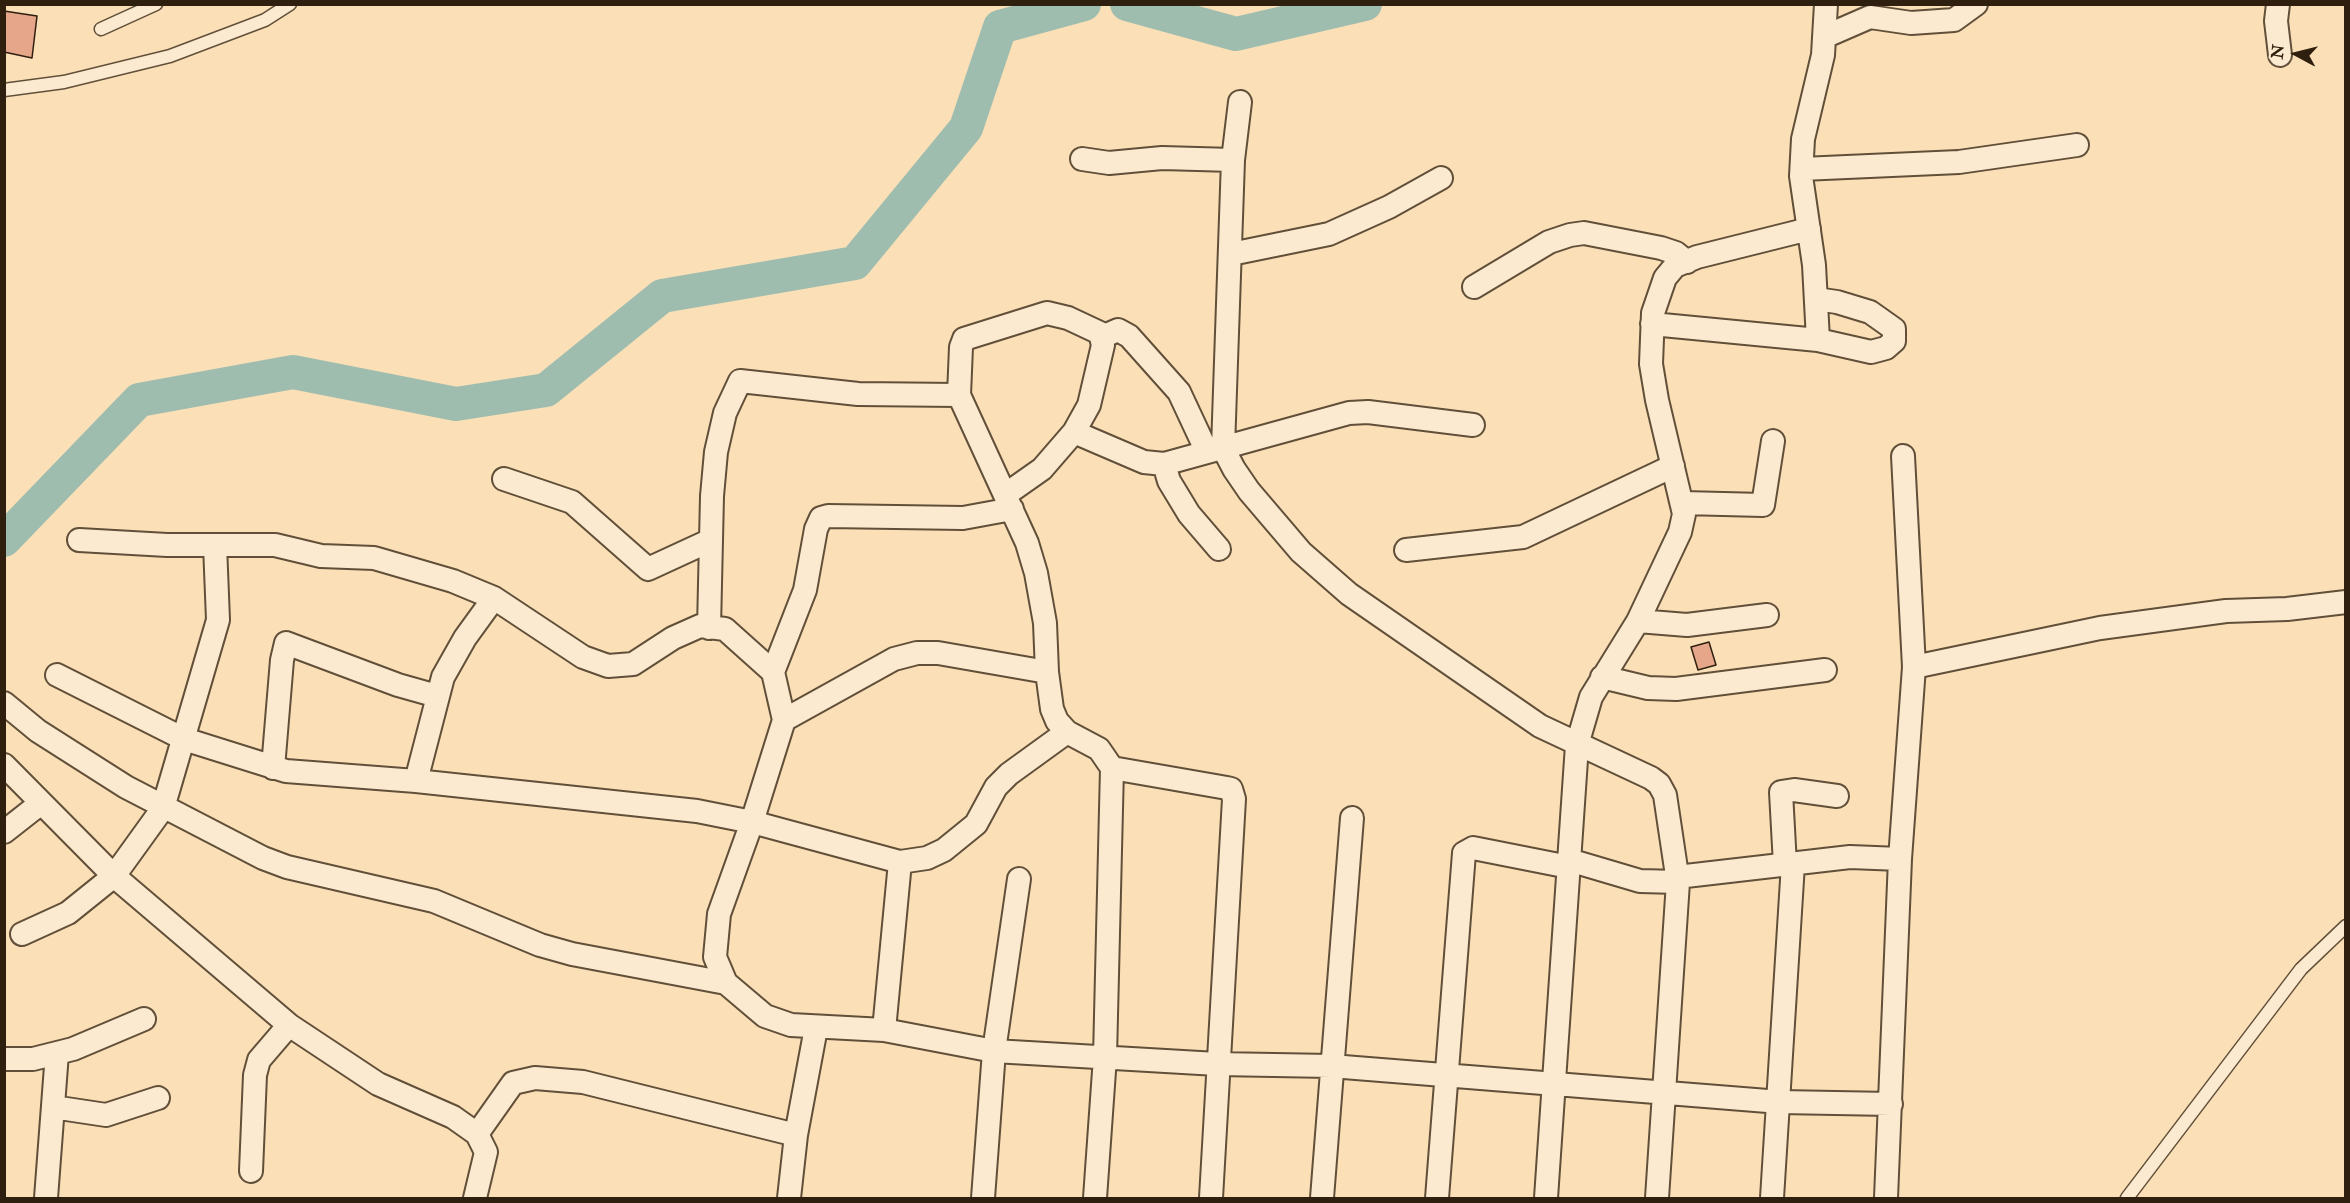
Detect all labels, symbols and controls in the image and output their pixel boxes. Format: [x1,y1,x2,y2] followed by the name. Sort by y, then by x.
[2266,24,2326,84] north arrow
[2267,43,2289,60] text: N

